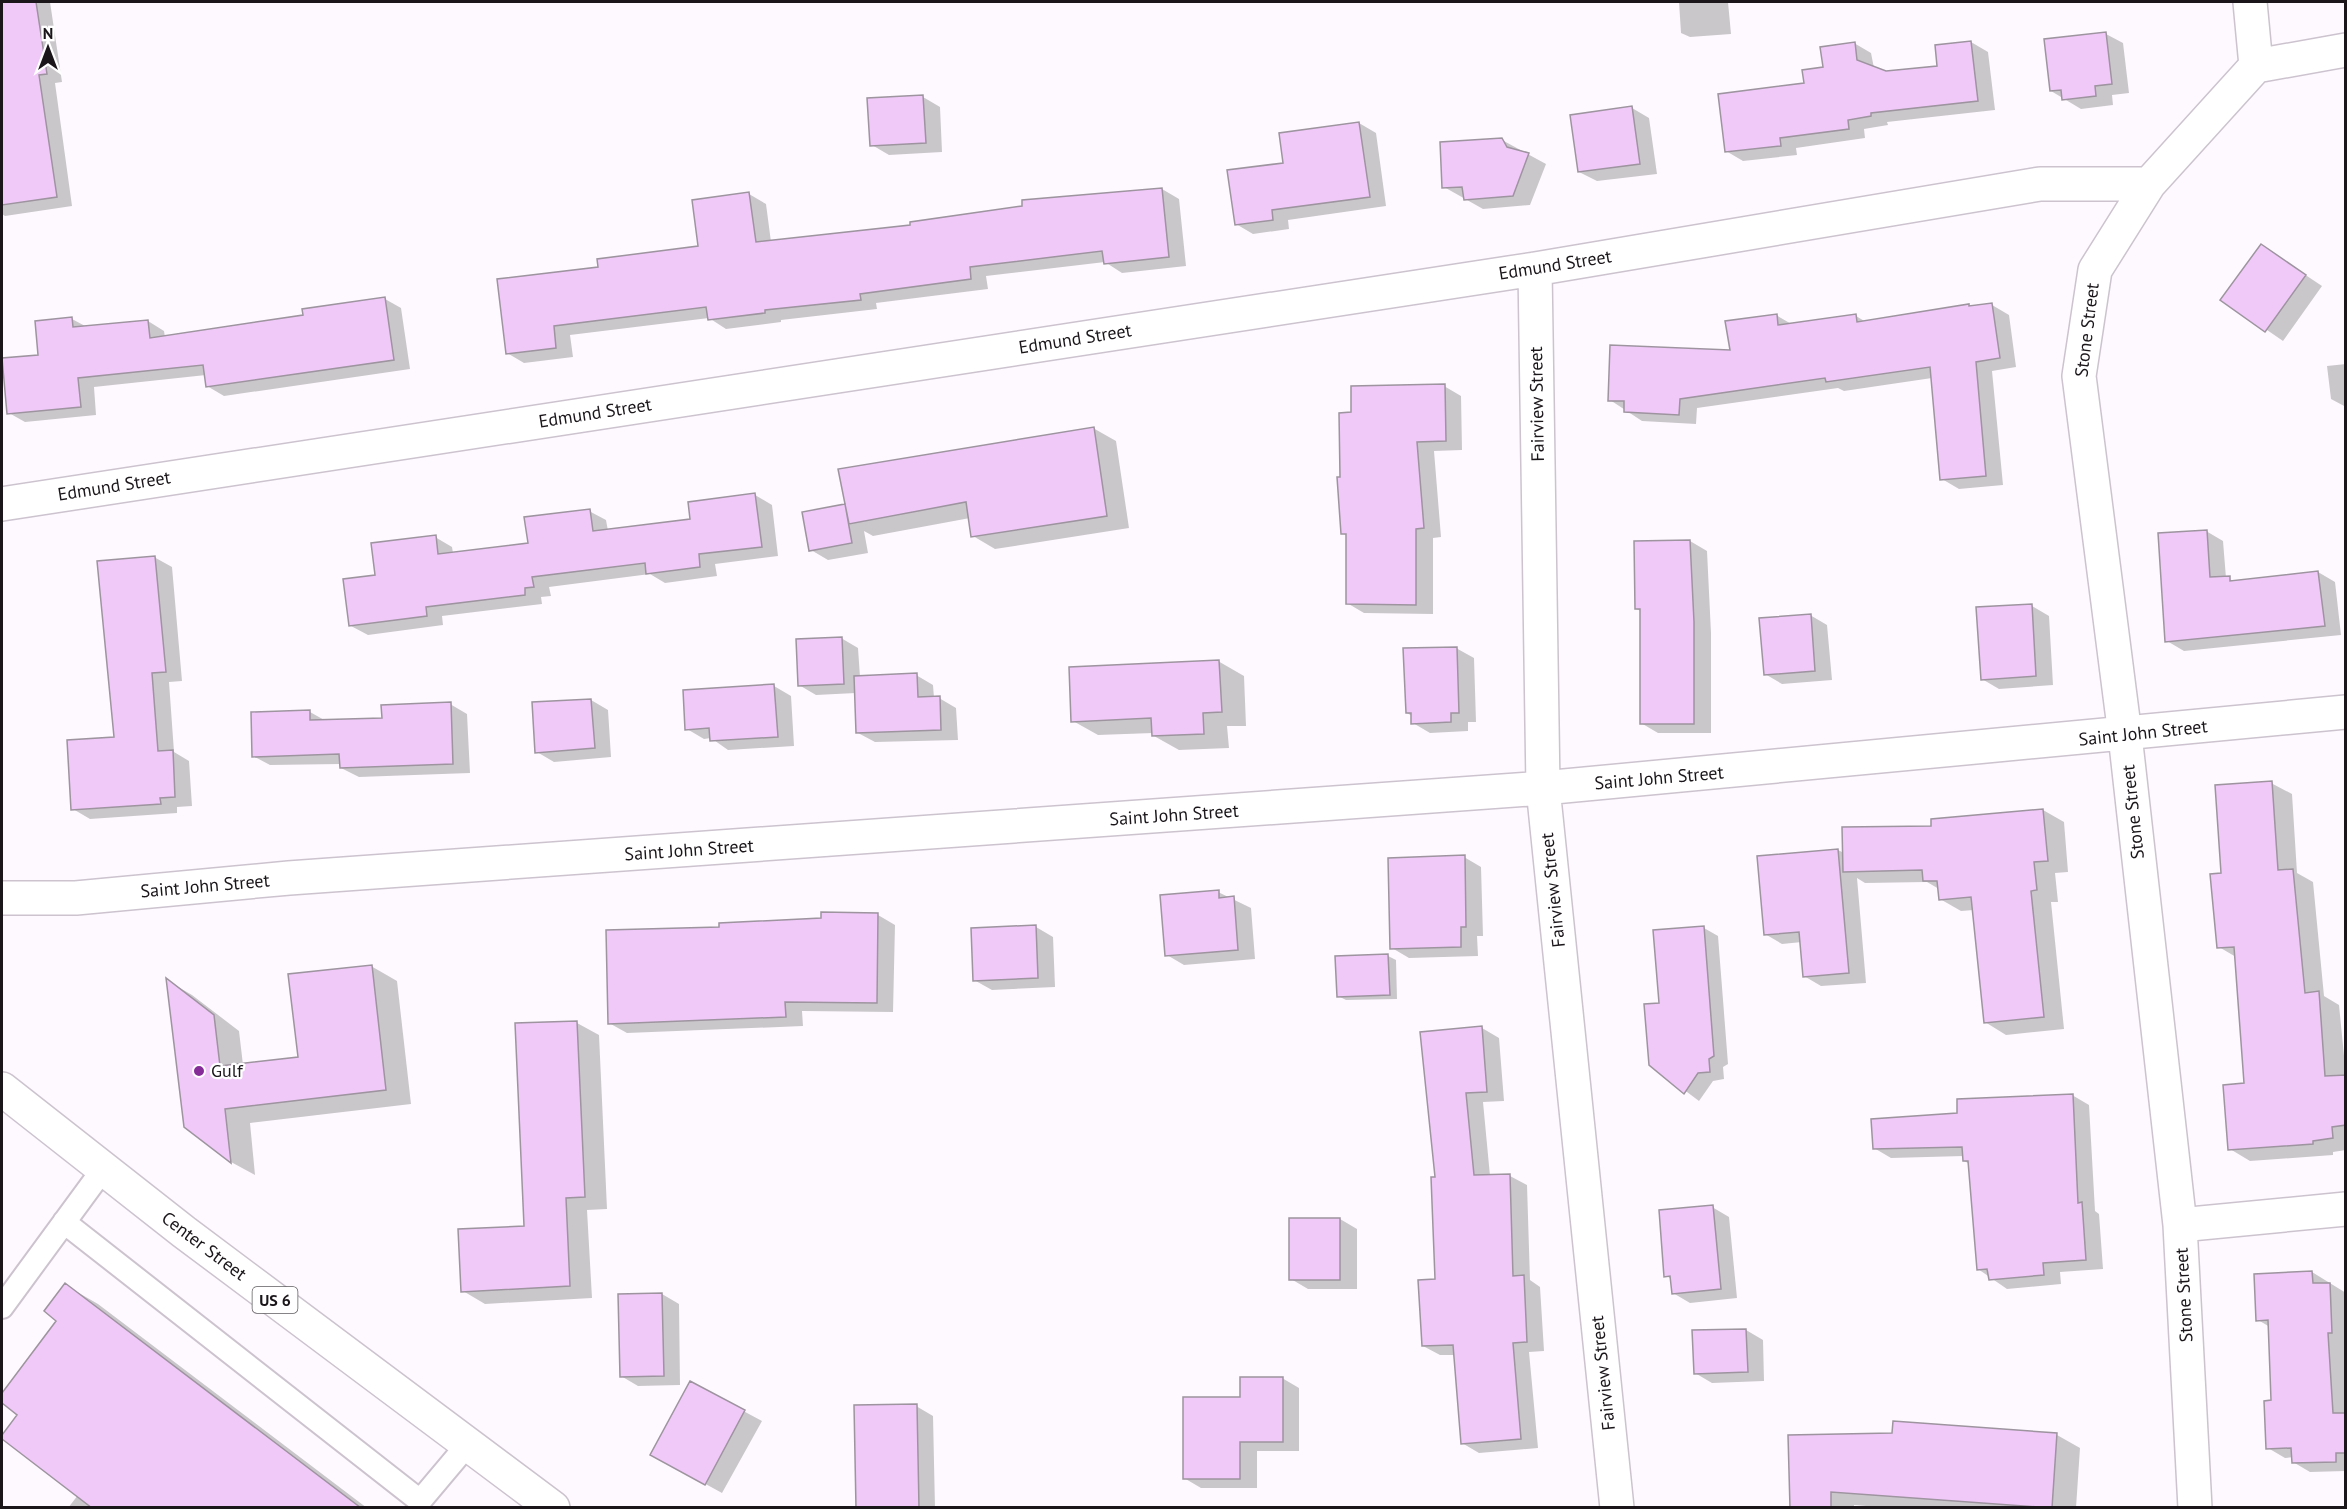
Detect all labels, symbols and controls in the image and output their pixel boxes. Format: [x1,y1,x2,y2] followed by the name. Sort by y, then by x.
[18,18,78,78] north arrow
[43,23,53,43] text: N
[1497,244,1613,285] street label: Edmund Street
[2069,281,2104,378] street label: Stone Street
[1017,318,1133,359] street label: Edmund Street
[1524,346,1549,462] street label: Fairview Street
[537,392,653,433] street label: Edmund Street
[56,465,172,506] street label: Edmund Street
[2077,714,2209,751] street label: Saint John Street
[1593,760,1724,795] street label: Saint John Street
[2116,764,2149,860] street label: Stone Street
[1109,799,1239,830] street label: Saint John Street
[1535,832,1570,949] street label: Fairview Street
[624,834,754,865] street label: Saint John Street
[139,868,270,903] street label: Saint John Street
[211,1059,244,1082] place label: Gulf
[192,1064,206,1078] marker: Gulf
[157,1206,251,1285] street label: Center Street
[2170,1247,2197,1343] street label: Stone Street
[252,1287,298,1313] road number: US 6
[1585,1315,1620,1432] street label: Fairview Street

